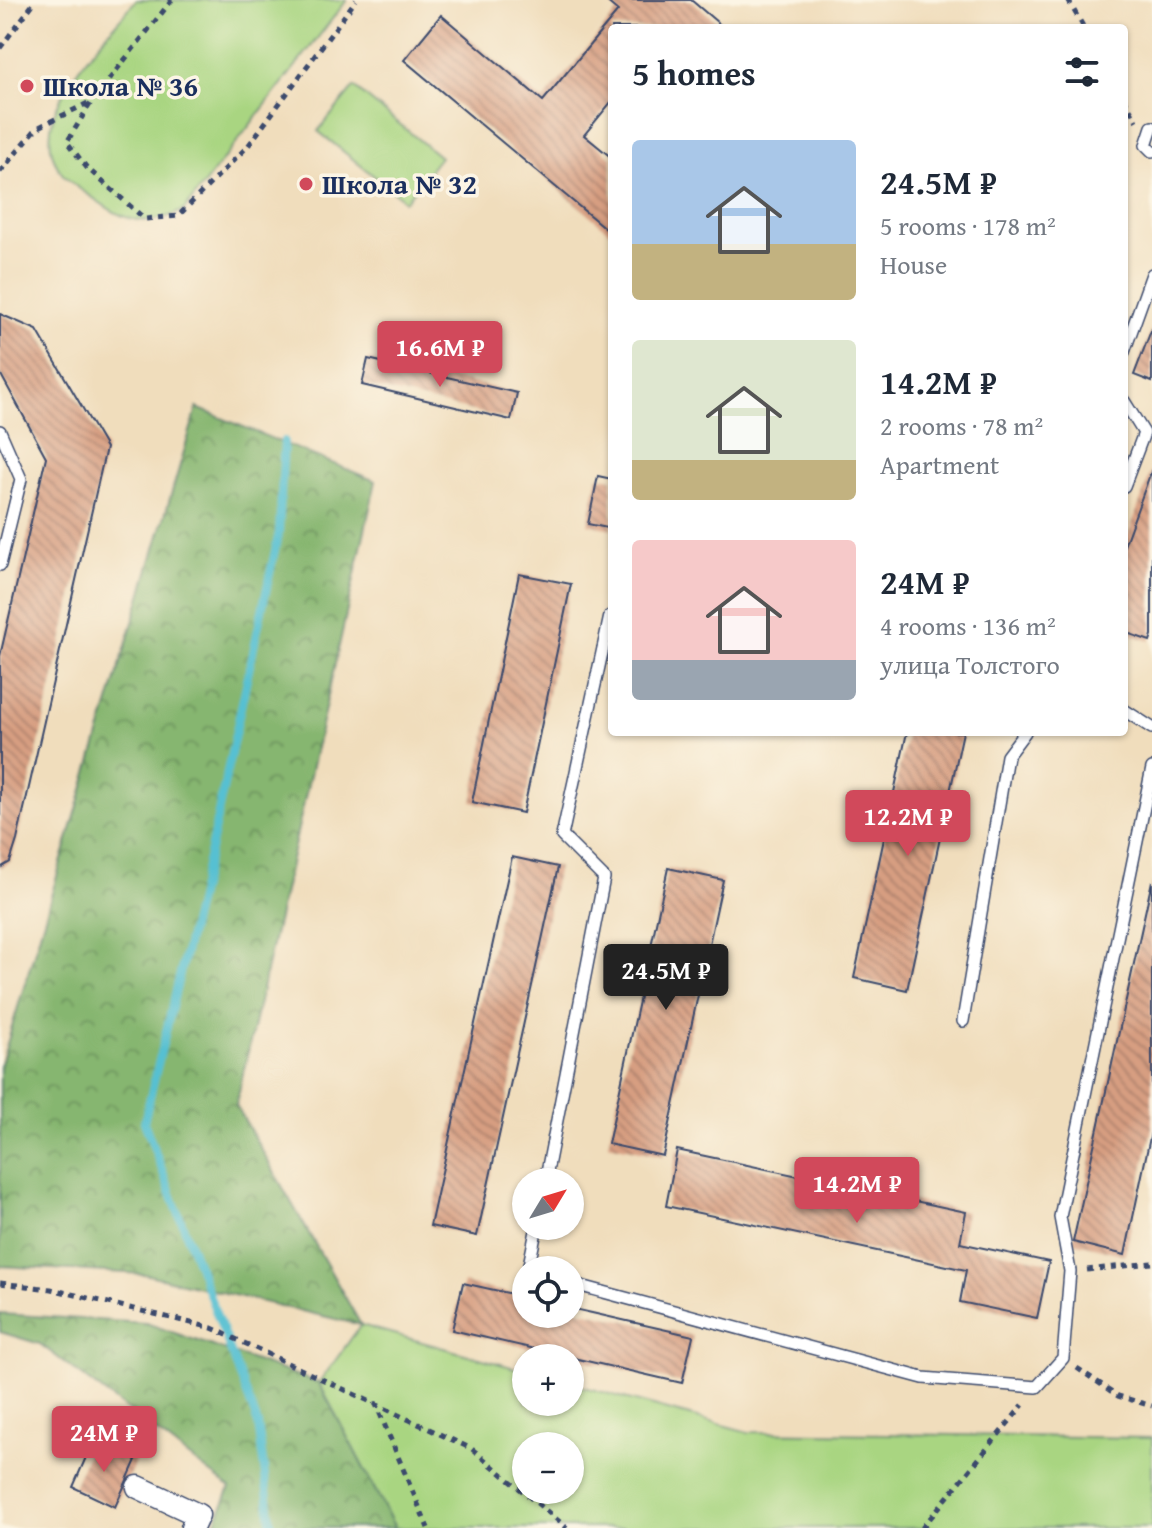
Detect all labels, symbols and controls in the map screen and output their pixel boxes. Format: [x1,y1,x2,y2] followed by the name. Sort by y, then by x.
[632,48,756,97] text: 5 homes
[1060,50,1104,94] icon: filters
[43,65,198,106] place label: Школа № 36
[18,77,36,95] marker: Школа № 36
[880,157,997,206] text: 24.5M ₽
[322,163,477,204] place label: Школа № 32
[696,172,792,268] icon: home
[297,175,315,193] marker: Школа № 32
[880,206,1056,245] text: 5 rooms · 178 m²
[880,245,947,284] text: House
[366,321,514,389] pin: 16.6M ₽
[395,327,485,366] text: 16.6M ₽
[880,357,997,406] text: 14.2M ₽
[696,372,792,468] icon: home
[880,406,1043,445] text: 2 rooms · 78 m²
[880,445,999,484] text: Apartment
[880,557,970,606] text: 24M ₽
[696,572,792,668] icon: home
[880,606,1056,645] text: 4 rooms · 136 m²
[880,645,1060,684] text: улица Толстого
[834,790,982,858] pin: 12.2M ₽
[863,796,953,835] text: 12.2M ₽
[592,944,740,1012] pin: 24.5M ₽
[621,950,711,989] text: 24.5M ₽
[783,1157,931,1225] pin: 14.2M ₽
[812,1163,902,1202] text: 14.2M ₽
[512,1168,584,1240] north arrow
[512,1168,584,1504] map controls
[512,1256,584,1328] button: locate
[512,1344,584,1416] button: +
[48,1406,160,1474] pin: 24M ₽
[70,1412,138,1451] text: 24M ₽
[512,1432,584,1504] button: −

